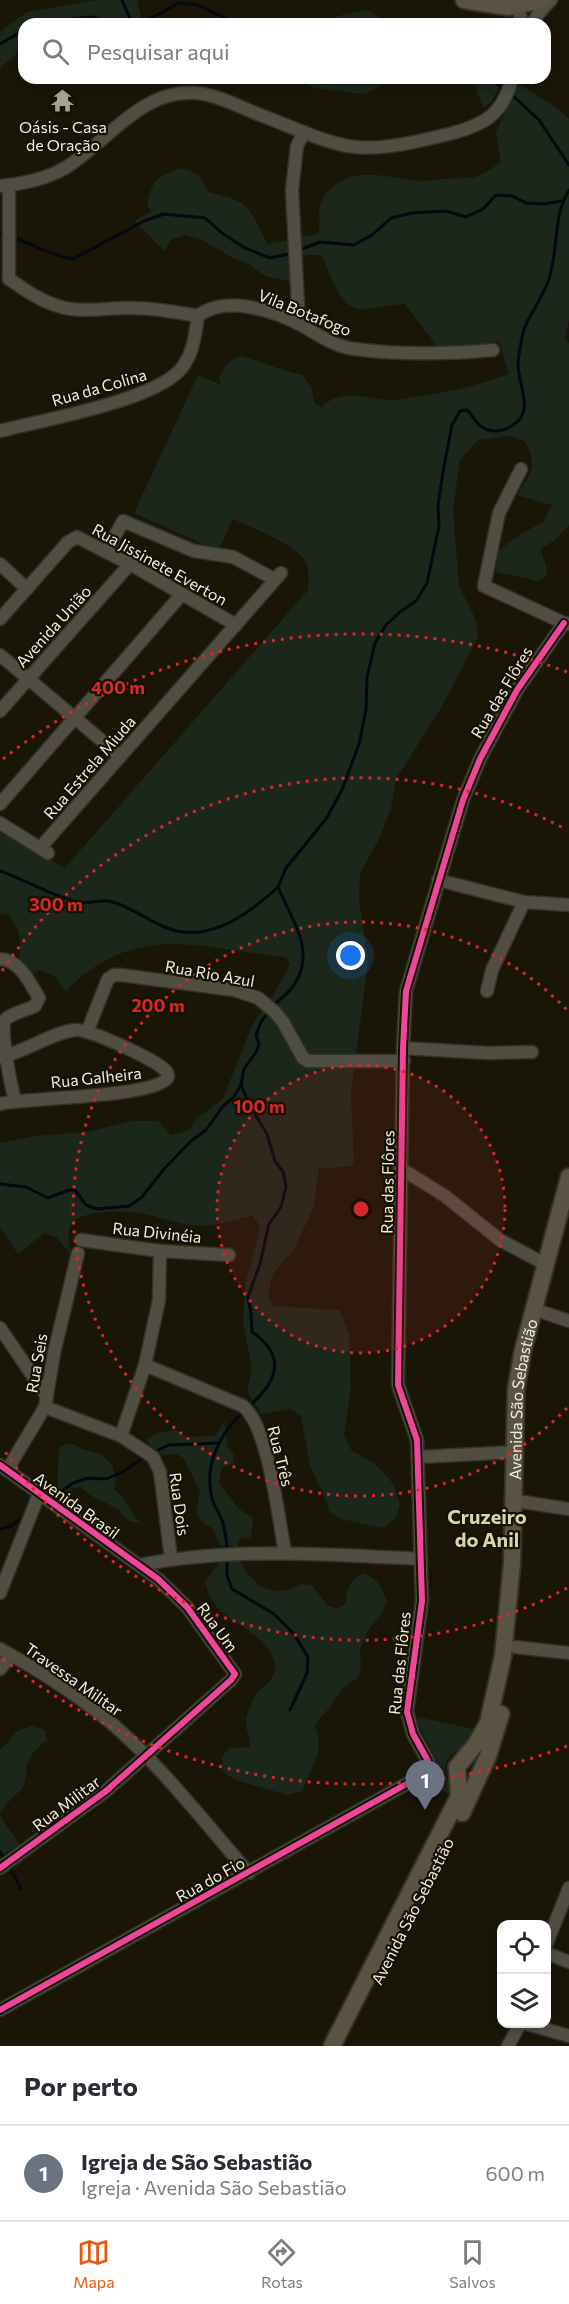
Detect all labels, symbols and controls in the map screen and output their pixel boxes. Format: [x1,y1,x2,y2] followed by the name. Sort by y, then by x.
[18,18,551,84] search box
[39,35,72,68] icon: search
[87,38,230,65] text: Pesquisar aqui
[50,88,76,114] temple icon: Oásis - Casa de Oração
[19,117,107,154] place label: Oásis - Casa de Oração
[256,285,354,339] street label: Vila Botafogo
[49,364,149,410] street label: Rua da Colina
[89,519,231,609] street label: Rua Jissinete Everton
[11,581,95,671] street label: Avenida União
[466,643,536,741] street label: Rua das Flôres
[91,676,145,698] text: 400 m
[39,712,139,822] street label: Rua Estrela Miuda
[29,893,83,915] text: 300 m
[336,941,365,970] your location
[164,956,256,990] street label: Rua Rio Azul
[131,994,185,1016] text: 200 m
[50,1063,142,1091] street label: Rua Galheira
[233,1095,285,1117] text: 100 m
[377,1130,397,1234] street label: Rua das Flôres
[351,1199,371,1219] centre of rings
[112,1218,202,1246] street label: Rua Divinéia
[504,1317,540,1480] street label: Avenida São Sebastião
[21,1332,51,1394] street label: Rua Seis
[264,1424,298,1488] street label: Rua Três
[31,1468,123,1542] street label: Avenida Brasil
[166,1471,194,1537] street label: Rua Dois
[447,1504,527,1551] district label: Cruzeiro do Anil
[194,1598,242,1656] street label: Rua Um
[384,1610,414,1716] street label: Rua das Flôres
[22,1638,127,1720] street label: Travessa Militar
[406,1760,444,1810] pin: 1
[28,1771,104,1835] street label: Rua Militar
[367,1834,457,1988] street label: Avenida São Sebastião
[172,1852,248,1906] street label: Rua do Fio
[497,1920,551,2028] map controls
[497,1920,551,1974] button: locate
[497,1974,551,2028] button: layers
[24,2070,138,2101] text: Por perto
[81,2148,313,2175] text: Igreja de São Sebastião
[39,2161,48,2185] text: 1
[485,2161,545,2185] text: 600 m
[81,2175,347,2199] text: Igreja · Avenida São Sebastião
[73,2236,115,2291] tab: Mapa
[261,2236,303,2291] tab: Rotas
[449,2236,496,2291] tab: Salvos

